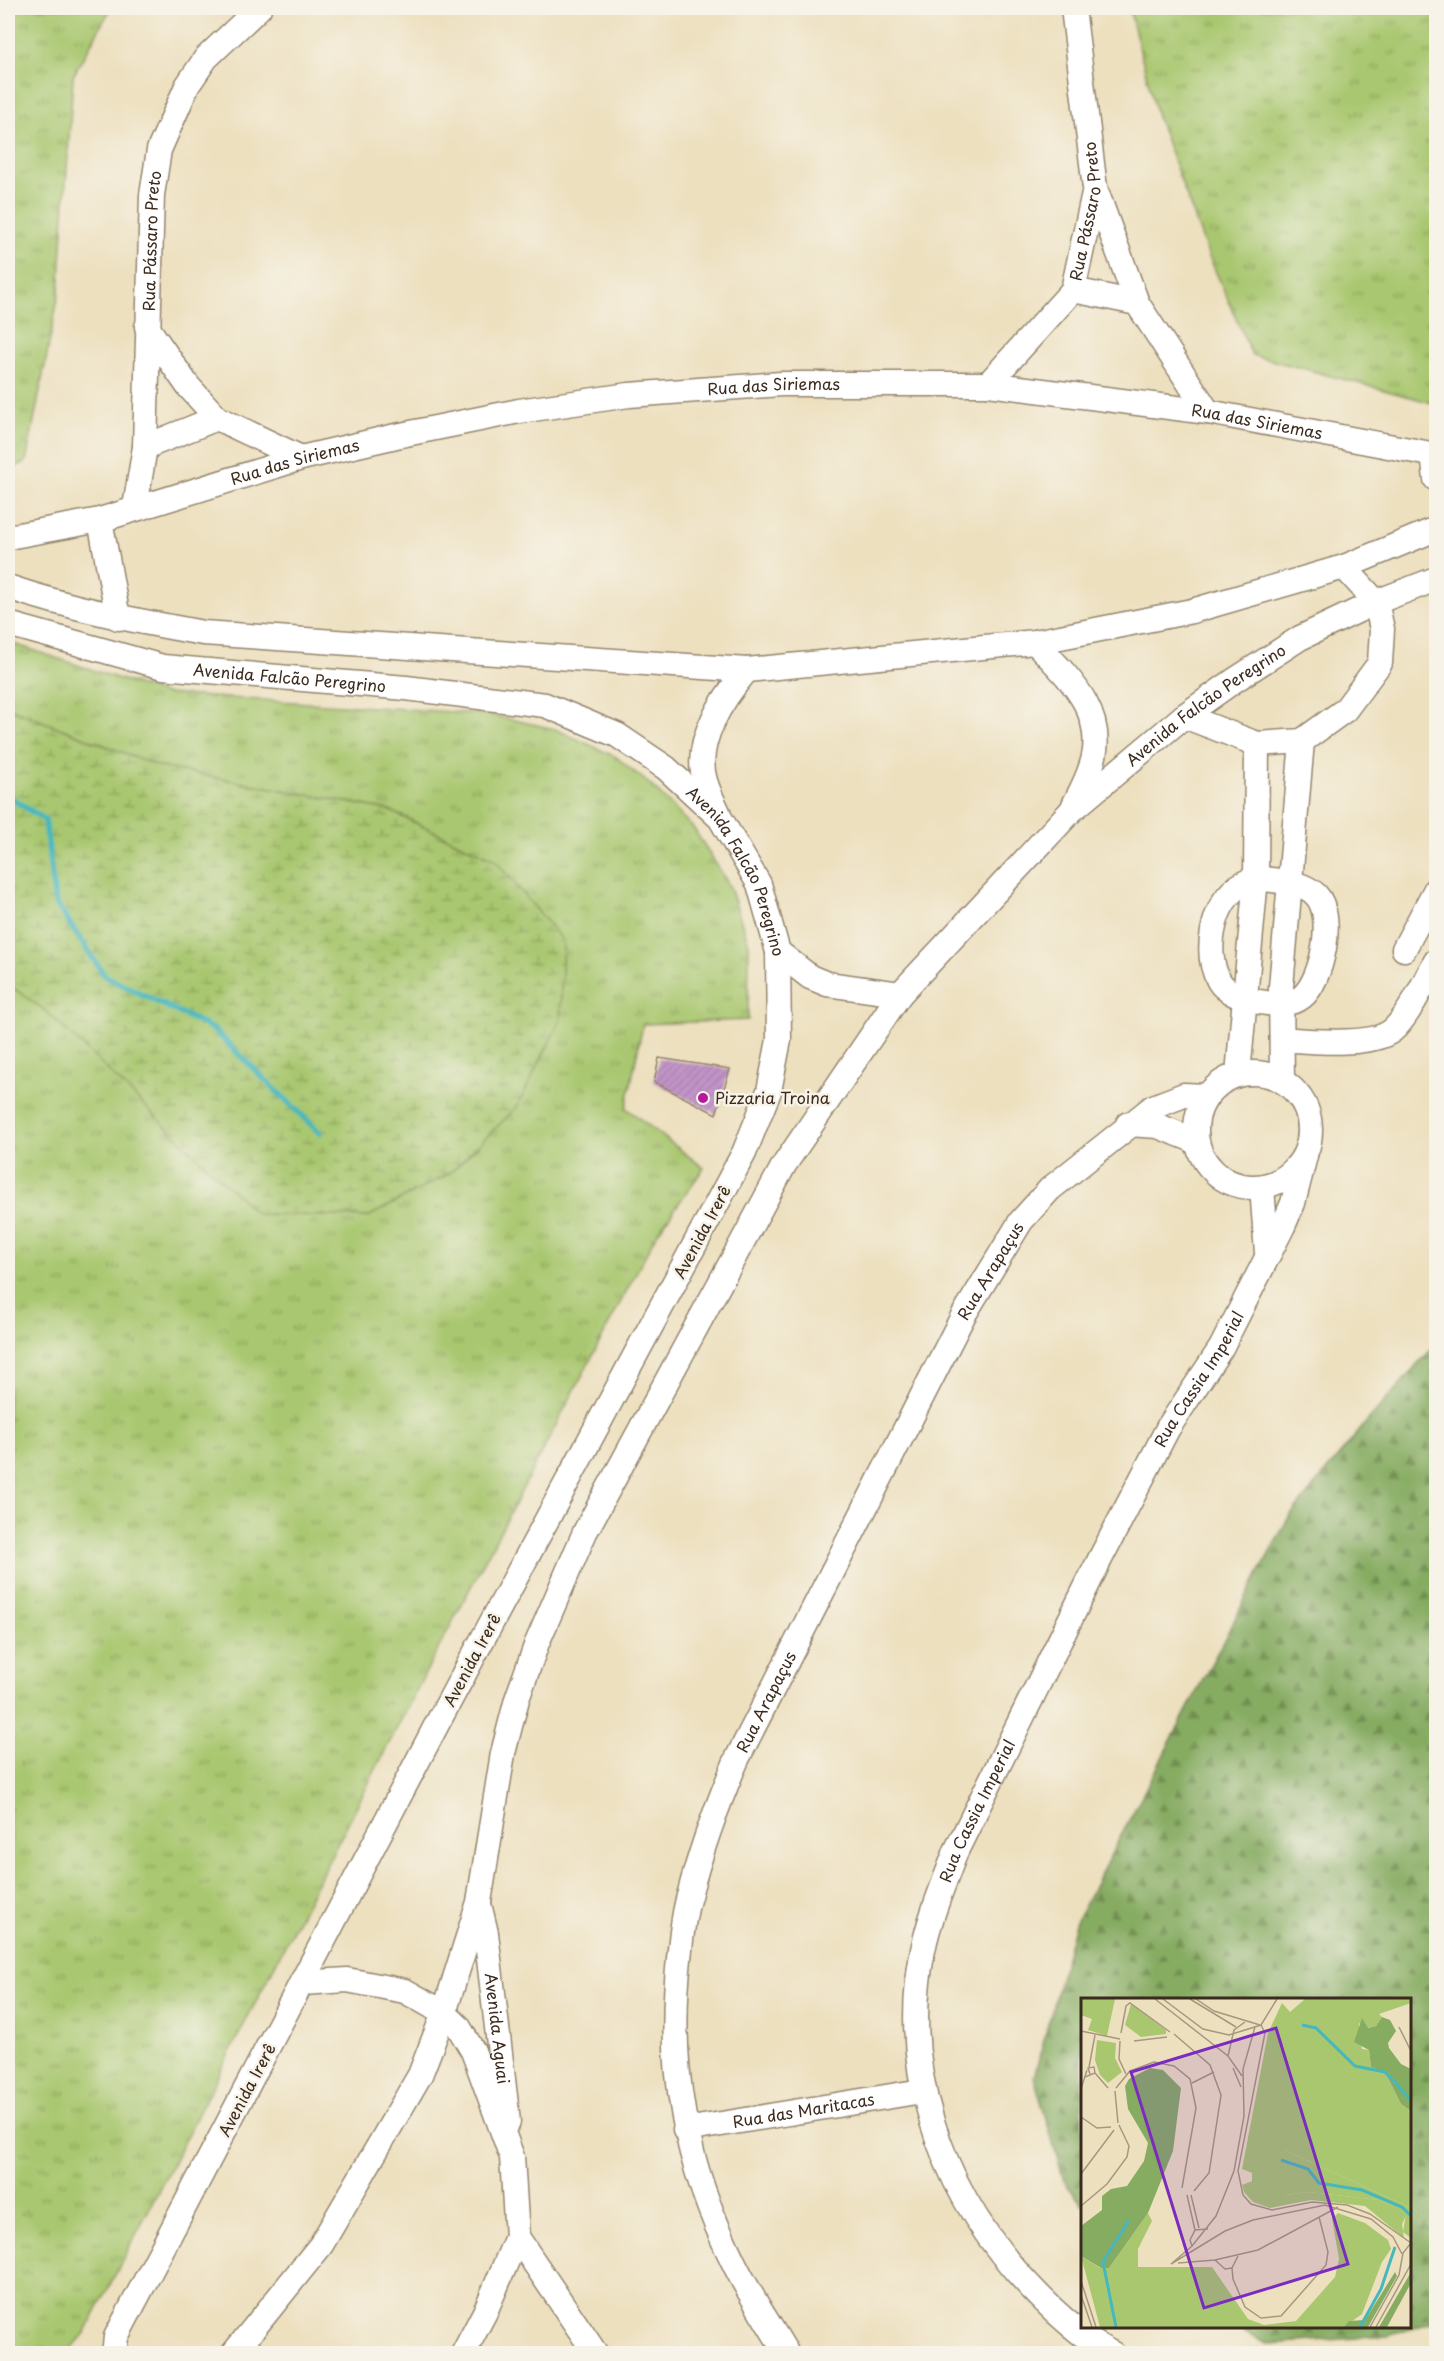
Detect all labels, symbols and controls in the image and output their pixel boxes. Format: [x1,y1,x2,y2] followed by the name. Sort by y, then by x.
[1062,141,1106,283] street label: Rua Pássaro Preto
[136,169,167,312] street label: Rua Pássaro Preto
[706,371,840,400] street label: Rua das Siriemas
[1190,397,1325,444] street label: Rua das Siriemas
[227,432,361,490] street label: Rua das Siriemas
[1120,637,1290,771] street label: Avenida Falcão Peregrino
[192,657,387,697] street label: Avenida Falcão Peregrino
[682,780,792,959] street label: Avenida Falcão Peregrino
[715,1085,830,1109] place label: Pizzaria Troina
[696,1091,710,1105] marker: Pizzaria Troina
[667,1180,736,1282] street label: Avenida Irerê
[950,1217,1029,1324] street label: Rua Arapaçus
[1147,1307,1249,1451] street label: Rua Cassia Imperial
[437,1608,506,1710] street label: Avenida Irerê
[729,1647,801,1756] street label: Rua Arapaçus
[932,1735,1020,1886] street label: Rua Cassia Imperial
[480,1972,516,2085] street label: Avenida Aguai
[1081,1998,1411,2328] inset map
[212,2038,281,2140] street label: Avenida Irerê
[731,2086,876,2133] street label: Rua das Maritacas

